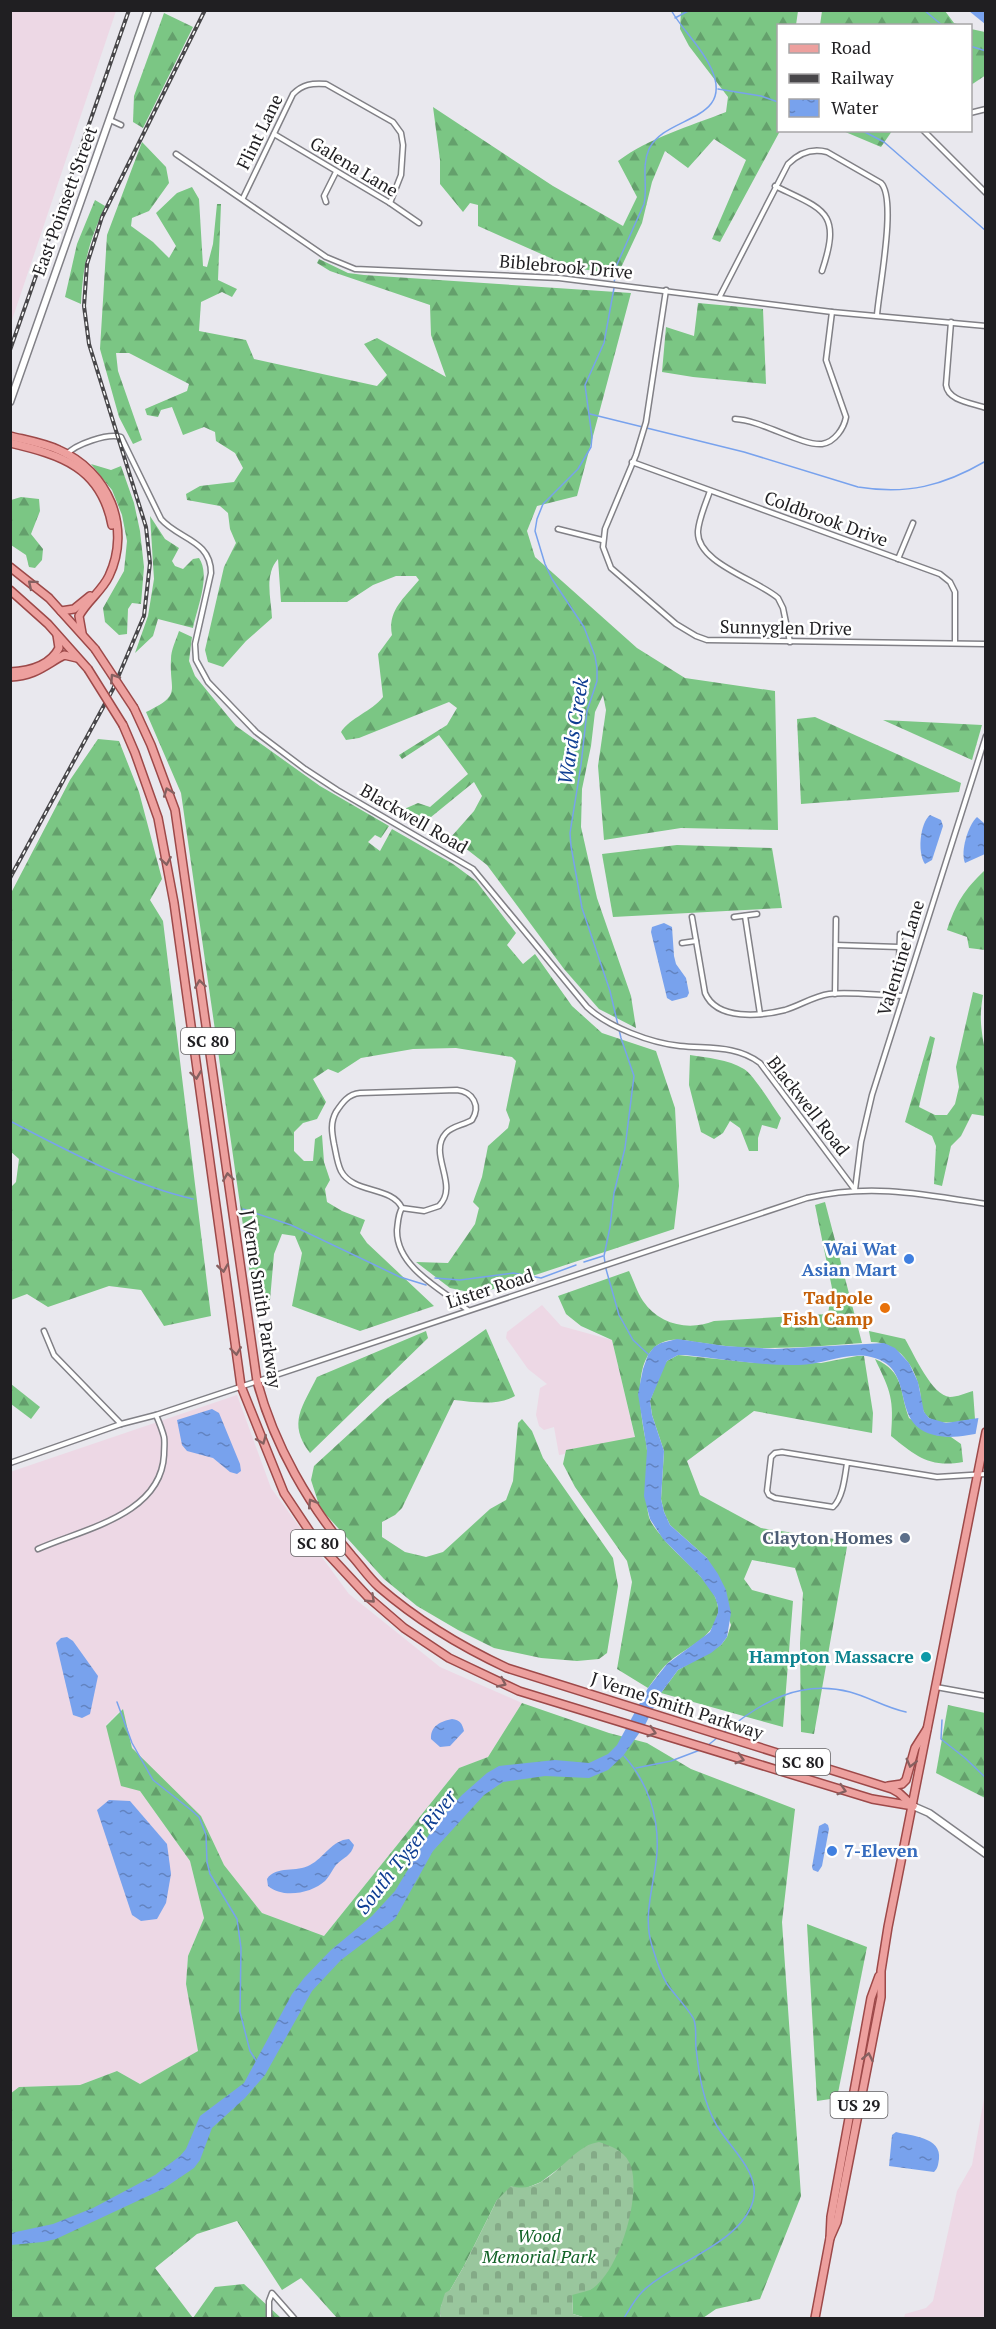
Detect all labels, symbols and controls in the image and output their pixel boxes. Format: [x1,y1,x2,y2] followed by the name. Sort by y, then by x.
[777,24,972,132] legend
[831,35,871,59] text: Road
[831,65,895,89] text: Railway
[231,90,288,173] street label: Flint Lane
[831,95,878,119] text: Water
[26,122,102,279] street label: East Poinsett Street
[306,130,403,202] street label: Galena Lane
[498,248,634,284] street label: Biblebrook Drive
[761,485,891,552] street label: Coldbrook Drive
[28,581,39,592] one-way arrow
[720,614,852,640] street label: Sunnyglen Drive
[111,674,122,685] one-way arrow
[551,675,594,786] water label: Wards Creek
[356,778,473,859] street label: Blackwell Road
[163,787,175,798] one-way arrow
[159,856,172,866] one-way arrow
[871,897,929,1019] street label: Valentine Lane
[195,980,207,989] one-way arrow
[181,1028,235,1054] road number: SC 80
[762,1051,855,1160] street label: Blackwell Road
[190,1070,202,1079] one-way arrow
[222,1173,234,1182] one-way arrow
[236,1208,288,1391] street label: J Verne Smith Parkway
[802,1236,897,1281] place label: Wai Wat Asian Mart
[902,1252,916,1266] marker: Wai Wat Asian Mart
[217,1263,229,1272] one-way arrow
[443,1263,536,1313] street label: Lister Road
[783,1285,873,1330] place label: Tadpole Fish Camp
[878,1301,892,1315] marker: Tadpole Fish Camp
[229,1346,241,1356] one-way arrow
[255,1434,267,1445] one-way arrow
[309,1499,320,1510] one-way arrow
[762,1525,893,1549] place label: Clayton Homes
[291,1530,345,1556] road number: SC 80
[898,1531,912,1545] marker: Clayton Homes
[364,1592,375,1603] one-way arrow
[749,1644,914,1668] place label: Hampton Massacre
[919,1650,933,1664] marker: Hampton Massacre
[588,1666,768,1745] street label: J Verne Smith Parkway
[496,1675,507,1687] one-way arrow
[646,1725,657,1737] one-way arrow
[776,1749,830,1775] road number: SC 80
[735,1752,745,1764] one-way arrow
[906,1758,919,1768] one-way arrow
[836,1782,847,1795] one-way arrow
[349,1783,463,1919] water label: South Tyger River
[844,1838,918,1862] place label: 7-Eleven
[825,1844,839,1858] marker: 7-Eleven
[861,2053,874,2063] one-way arrow
[830,2092,888,2118] road number: US 29
[481,2223,596,2268] park label: Wood Memorial Park

